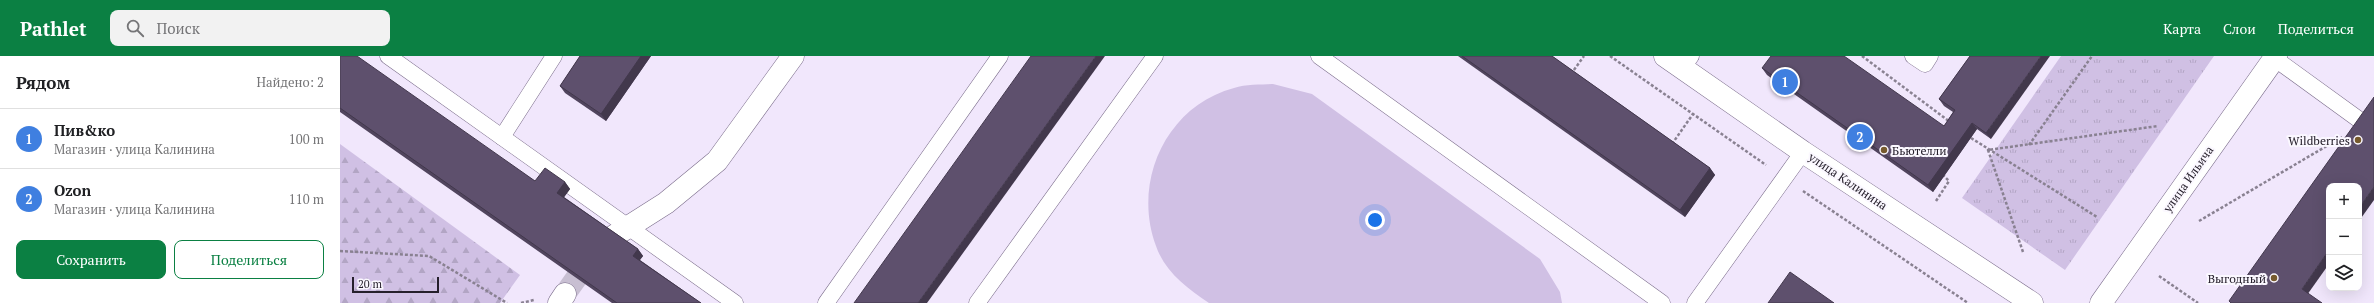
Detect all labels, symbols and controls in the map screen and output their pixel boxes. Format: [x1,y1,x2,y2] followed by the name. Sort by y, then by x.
[110,10,390,46] search box
[20,16,86,41] text: Pathlet
[124,17,146,39] icon: search
[156,18,200,38] text: Поиск
[2163,19,2201,38] text: Карта
[2223,19,2256,38] text: Слои
[2278,19,2354,38] text: Поделиться
[1772,67,1798,97] pin: 1
[16,71,70,94] text: Рядом
[257,73,324,91] text: Найдено: 2
[54,120,115,140] text: Пив&ко
[1847,122,1873,152] pin: 2
[25,130,33,148] text: 1
[289,130,324,148] text: 100 m
[2288,133,2350,148] place label: Wildberries
[2353,135,2363,145] marker: Wildberries
[54,140,215,158] text: Магазин · улица Калинина
[1892,143,1947,158] place label: Бьютелли
[2159,143,2216,216] street label: улица Ильича
[1879,145,1889,155] marker: Бьютелли
[1805,149,1890,213] street label: улица Калинина
[54,180,91,200] text: Ozon
[2326,183,2362,291] map controls
[2326,183,2362,219] button: +
[25,190,33,208] text: 2
[289,190,324,208] text: 110 m
[54,200,215,218] text: Магазин · улица Калинина
[1365,210,1385,230] your location
[2326,219,2362,255] button: −
[16,240,166,279] button: Сохранить
[174,240,324,279] button: Поделиться
[2326,255,2362,291] button: layers
[2208,271,2266,286] place label: Выгодный
[2269,273,2279,283] marker: Выгодный
[352,275,439,294] scale bar
[358,277,382,291] text: 20 m

